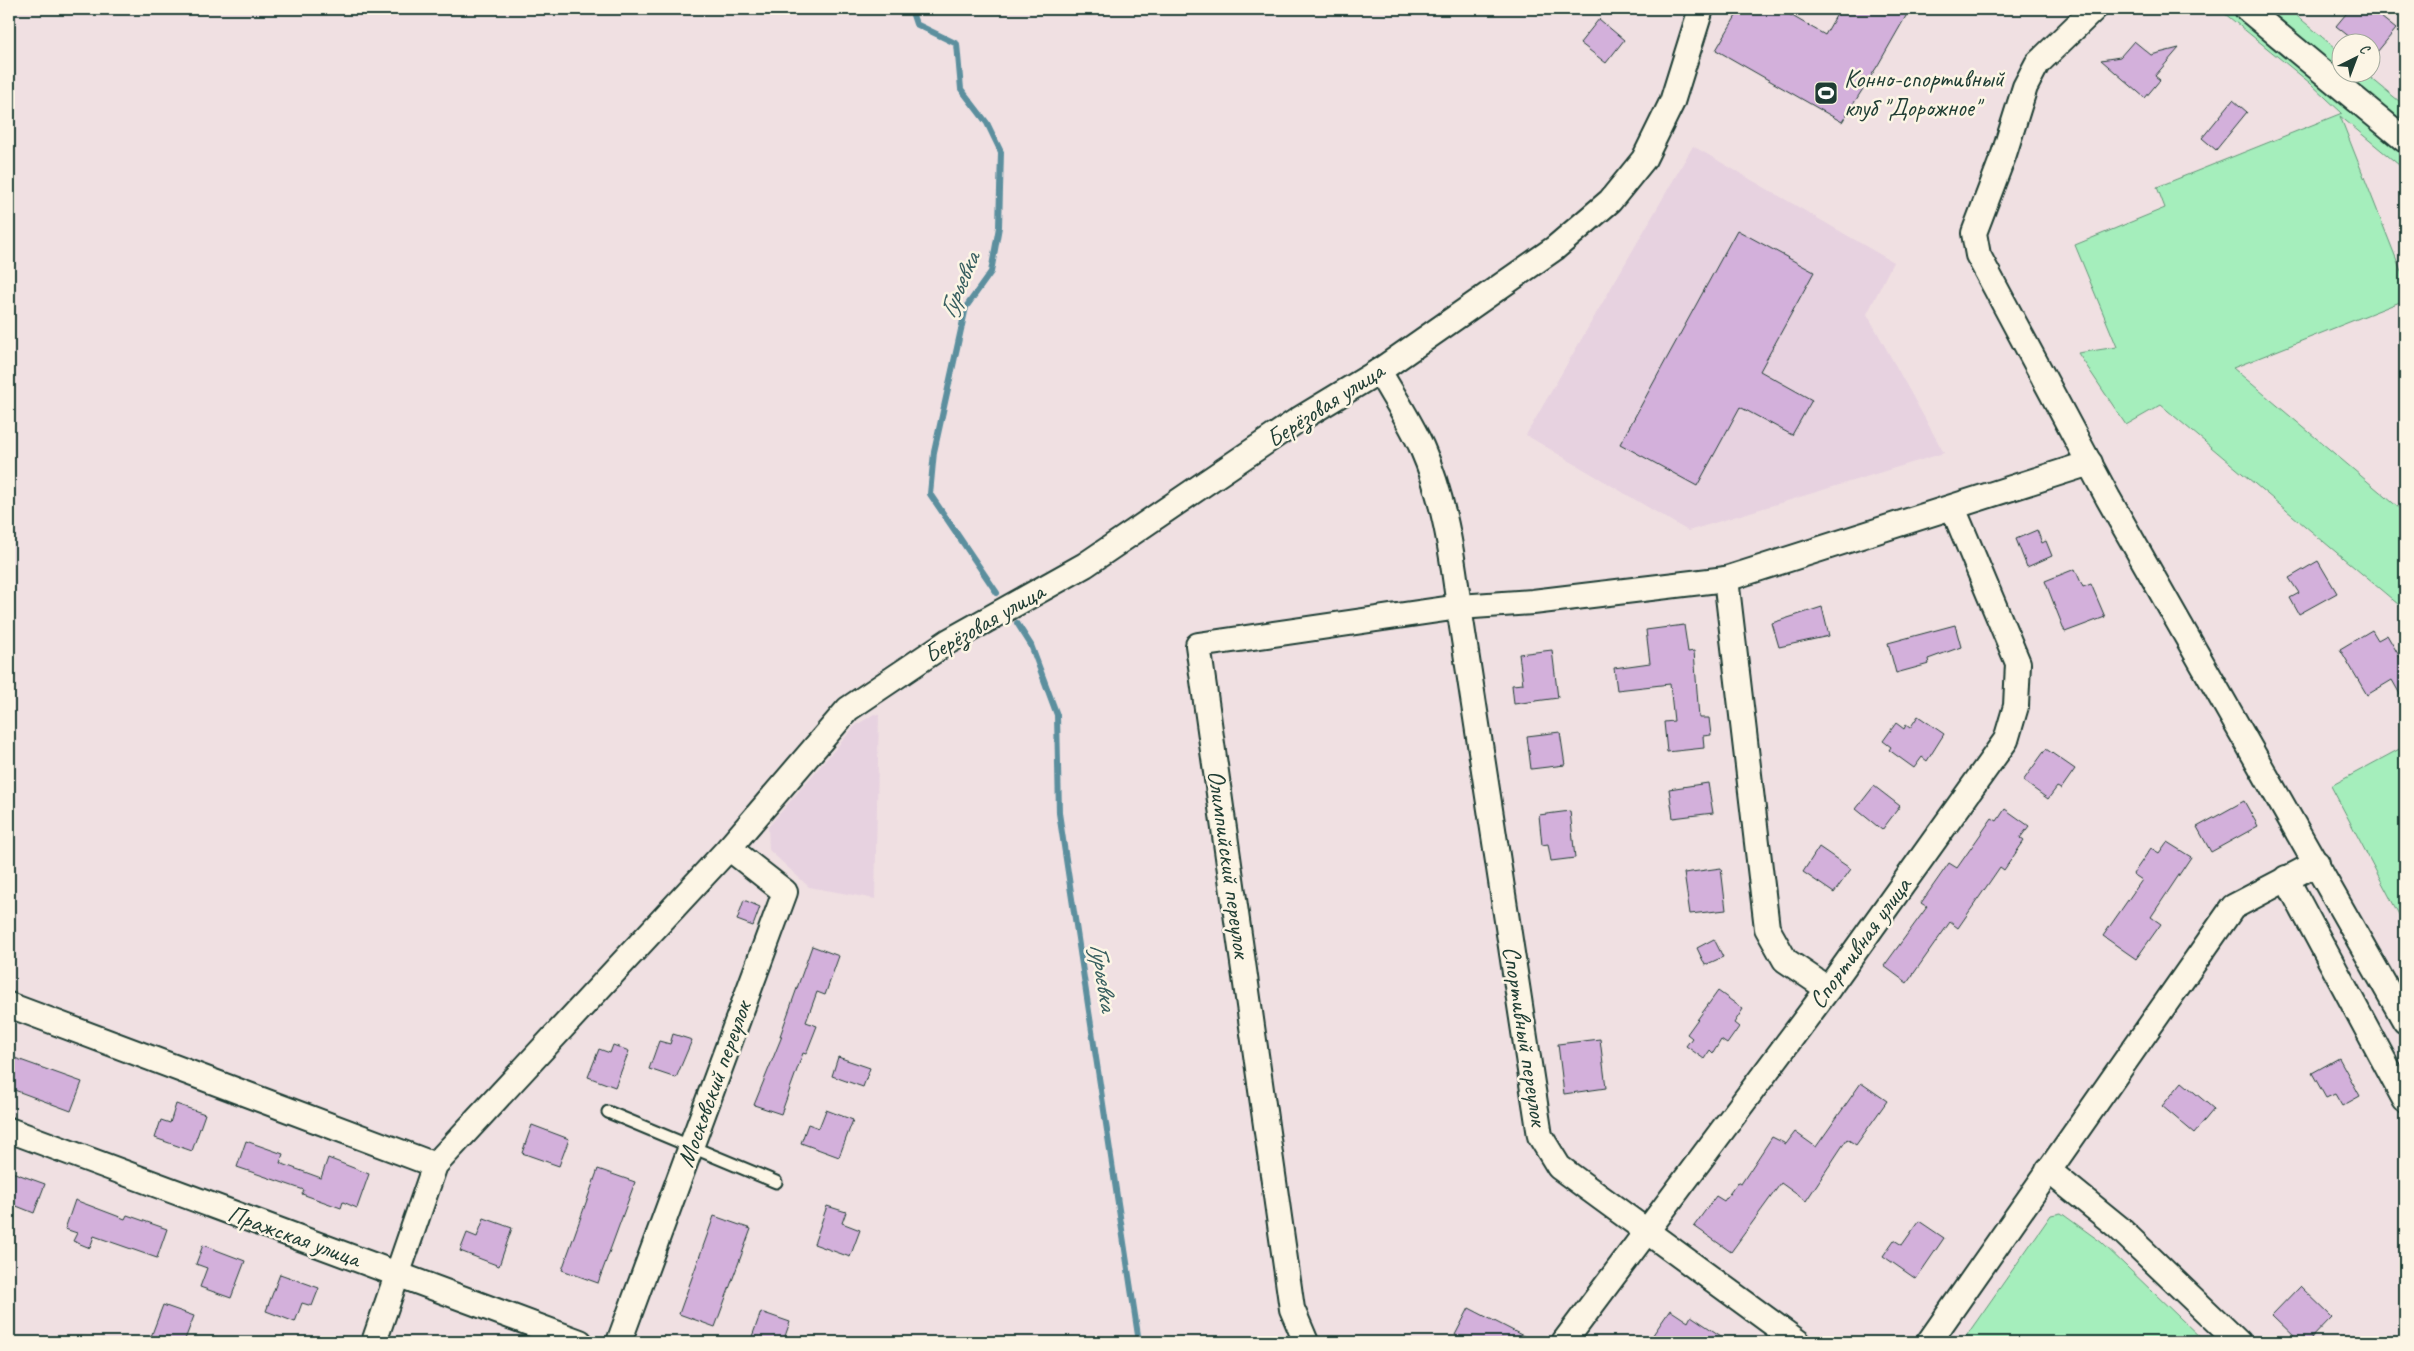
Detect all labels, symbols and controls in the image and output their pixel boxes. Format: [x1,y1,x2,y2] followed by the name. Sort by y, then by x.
[2332,32,2382,82] north arrow
[2356,40,2374,59] text: С
[1844,63,2005,124] place label: Конно-спортивный клуб "Дорожное"
[1813,80,1839,106] sports icon: Конно-спортивный клуб "Дорожное"
[931,244,989,323] water label: Гурьевка
[1260,354,1393,456] street label: Берёзовая улица
[918,574,1053,671] street label: Берёзовая улица
[1200,768,1258,963] street label: Олимпийский переулок
[1802,869,1920,1015] street label: Спортивная улица
[1082,941,1126,1016] water label: Гурьевка
[1495,944,1555,1131] street label: Спортивный переулок
[669,994,760,1171] street label: Московский переулок
[223,1197,367,1276] street label: Пражская улица

